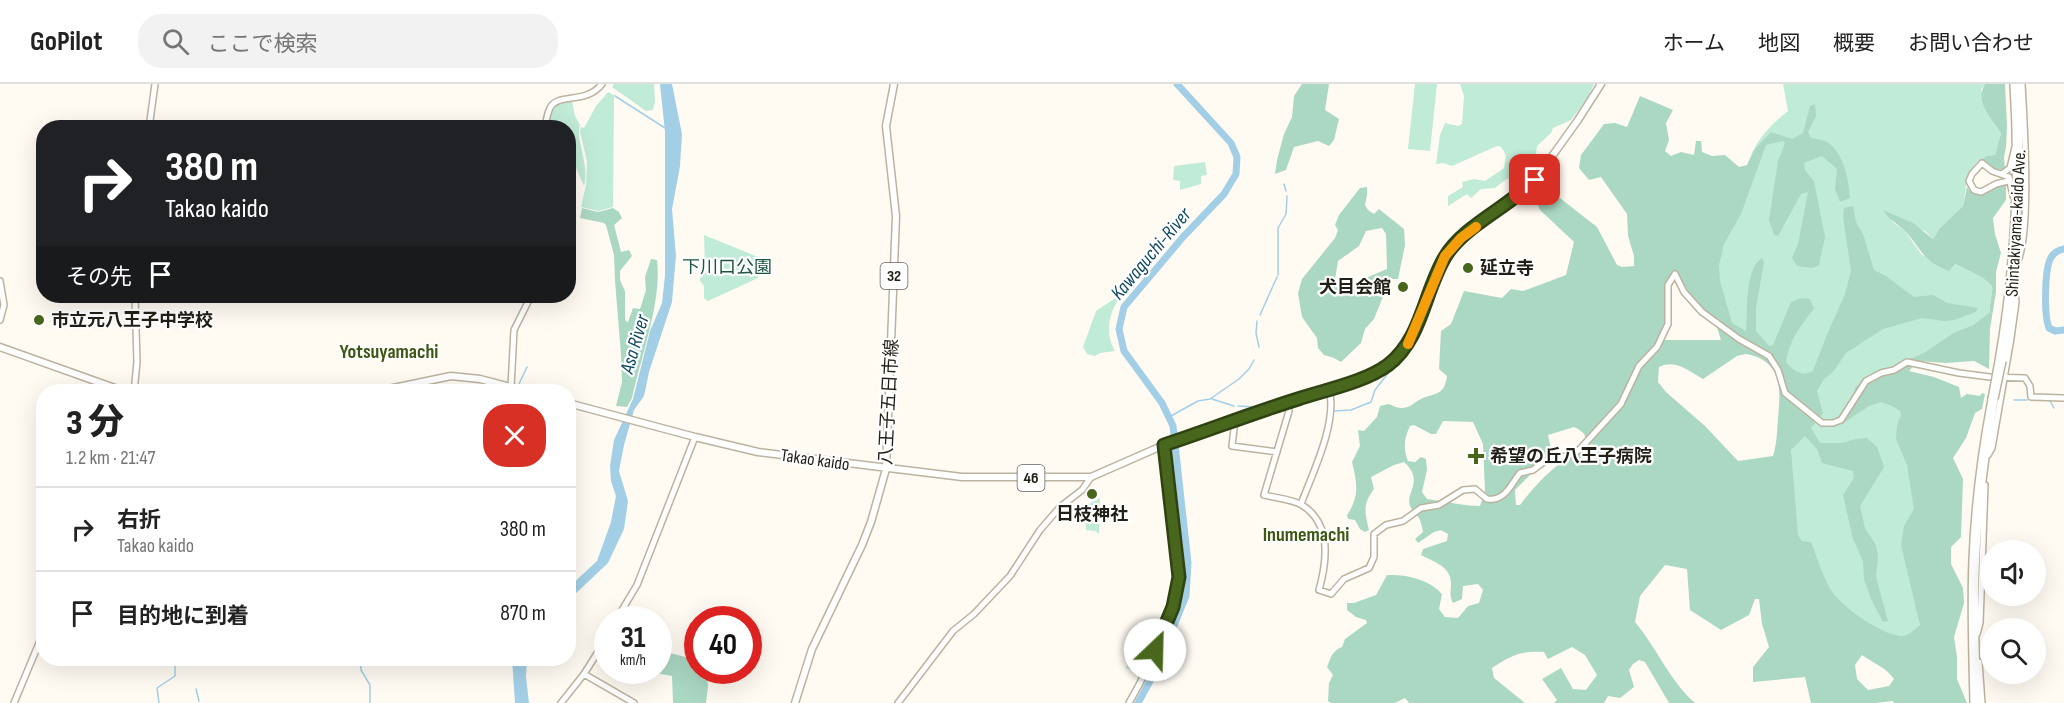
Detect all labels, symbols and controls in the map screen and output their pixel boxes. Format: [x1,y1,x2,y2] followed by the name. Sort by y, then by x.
[138,14,558,68] search box
[30,25,102,58] text: GoPilot
[159,25,192,58] icon: search
[207,31,317,58] text: ここで検索
[1663,31,1725,56] text: ホーム
[1758,31,1800,56] text: 地図
[1833,31,1875,56] text: 概要
[1908,31,2034,56] text: お問い合わせ
[165,142,258,193] text: 380 m
[66,144,144,222] icon: right
[2002,149,2030,297] street label: Shintakiyama-kaido Ave.
[1509,154,1560,205] pin
[1518,163,1551,196] icon: arrive
[165,193,269,225] text: Takao kaido
[1106,202,1197,305] water label: Kawaguchi-River
[682,257,772,278] park label: 下川口公園
[144,258,177,291] icon: arrive
[1480,258,1534,279] place label: 延立寺
[1461,261,1475,275] marker: 延立寺
[880,263,908,289] road number: 32
[66,264,132,291] text: その先
[1319,277,1391,298] place label: 犬目会館
[1396,280,1410,294] marker: 犬目会館
[51,310,213,331] place label: 市立元八王子中学校
[615,310,655,377] water label: Asa River
[32,313,46,327] marker: 市立元八王子中学校
[875,339,903,465] street label: 八王子五日市線
[340,340,438,364] district label: Yotsuyamachi
[66,402,124,445] text: 3 分
[483,404,546,467] button: close
[779,445,851,475] street label: Takao kaido
[66,446,156,470] text: 1.2 km · 21:47
[1490,446,1652,467] place label: 希望の丘八王子病院
[1467,447,1485,465] marker: 希望の丘八王子病院
[1018,465,1044,491] road number: 46
[1085,487,1099,501] marker: 日枝神社
[1056,504,1128,525] place label: 日枝神社
[117,507,161,534] text: 右折
[66,513,99,546] icon: right
[500,516,546,543] text: 380 m
[1263,523,1349,547] district label: Inumemachi
[117,534,194,558] text: Takao kaido
[1980,540,2046,684] map controls
[1980,540,2046,606] button: sound
[66,597,99,630] icon: arrive
[500,600,546,627] text: 870 m
[117,603,249,630] text: 目的地に到着
[684,606,762,684] speed limit sign: 40
[1123,618,1187,682] position arrow
[1980,618,2046,684] button: search
[620,620,646,656] text: 31
[620,651,646,670] text: km/h

